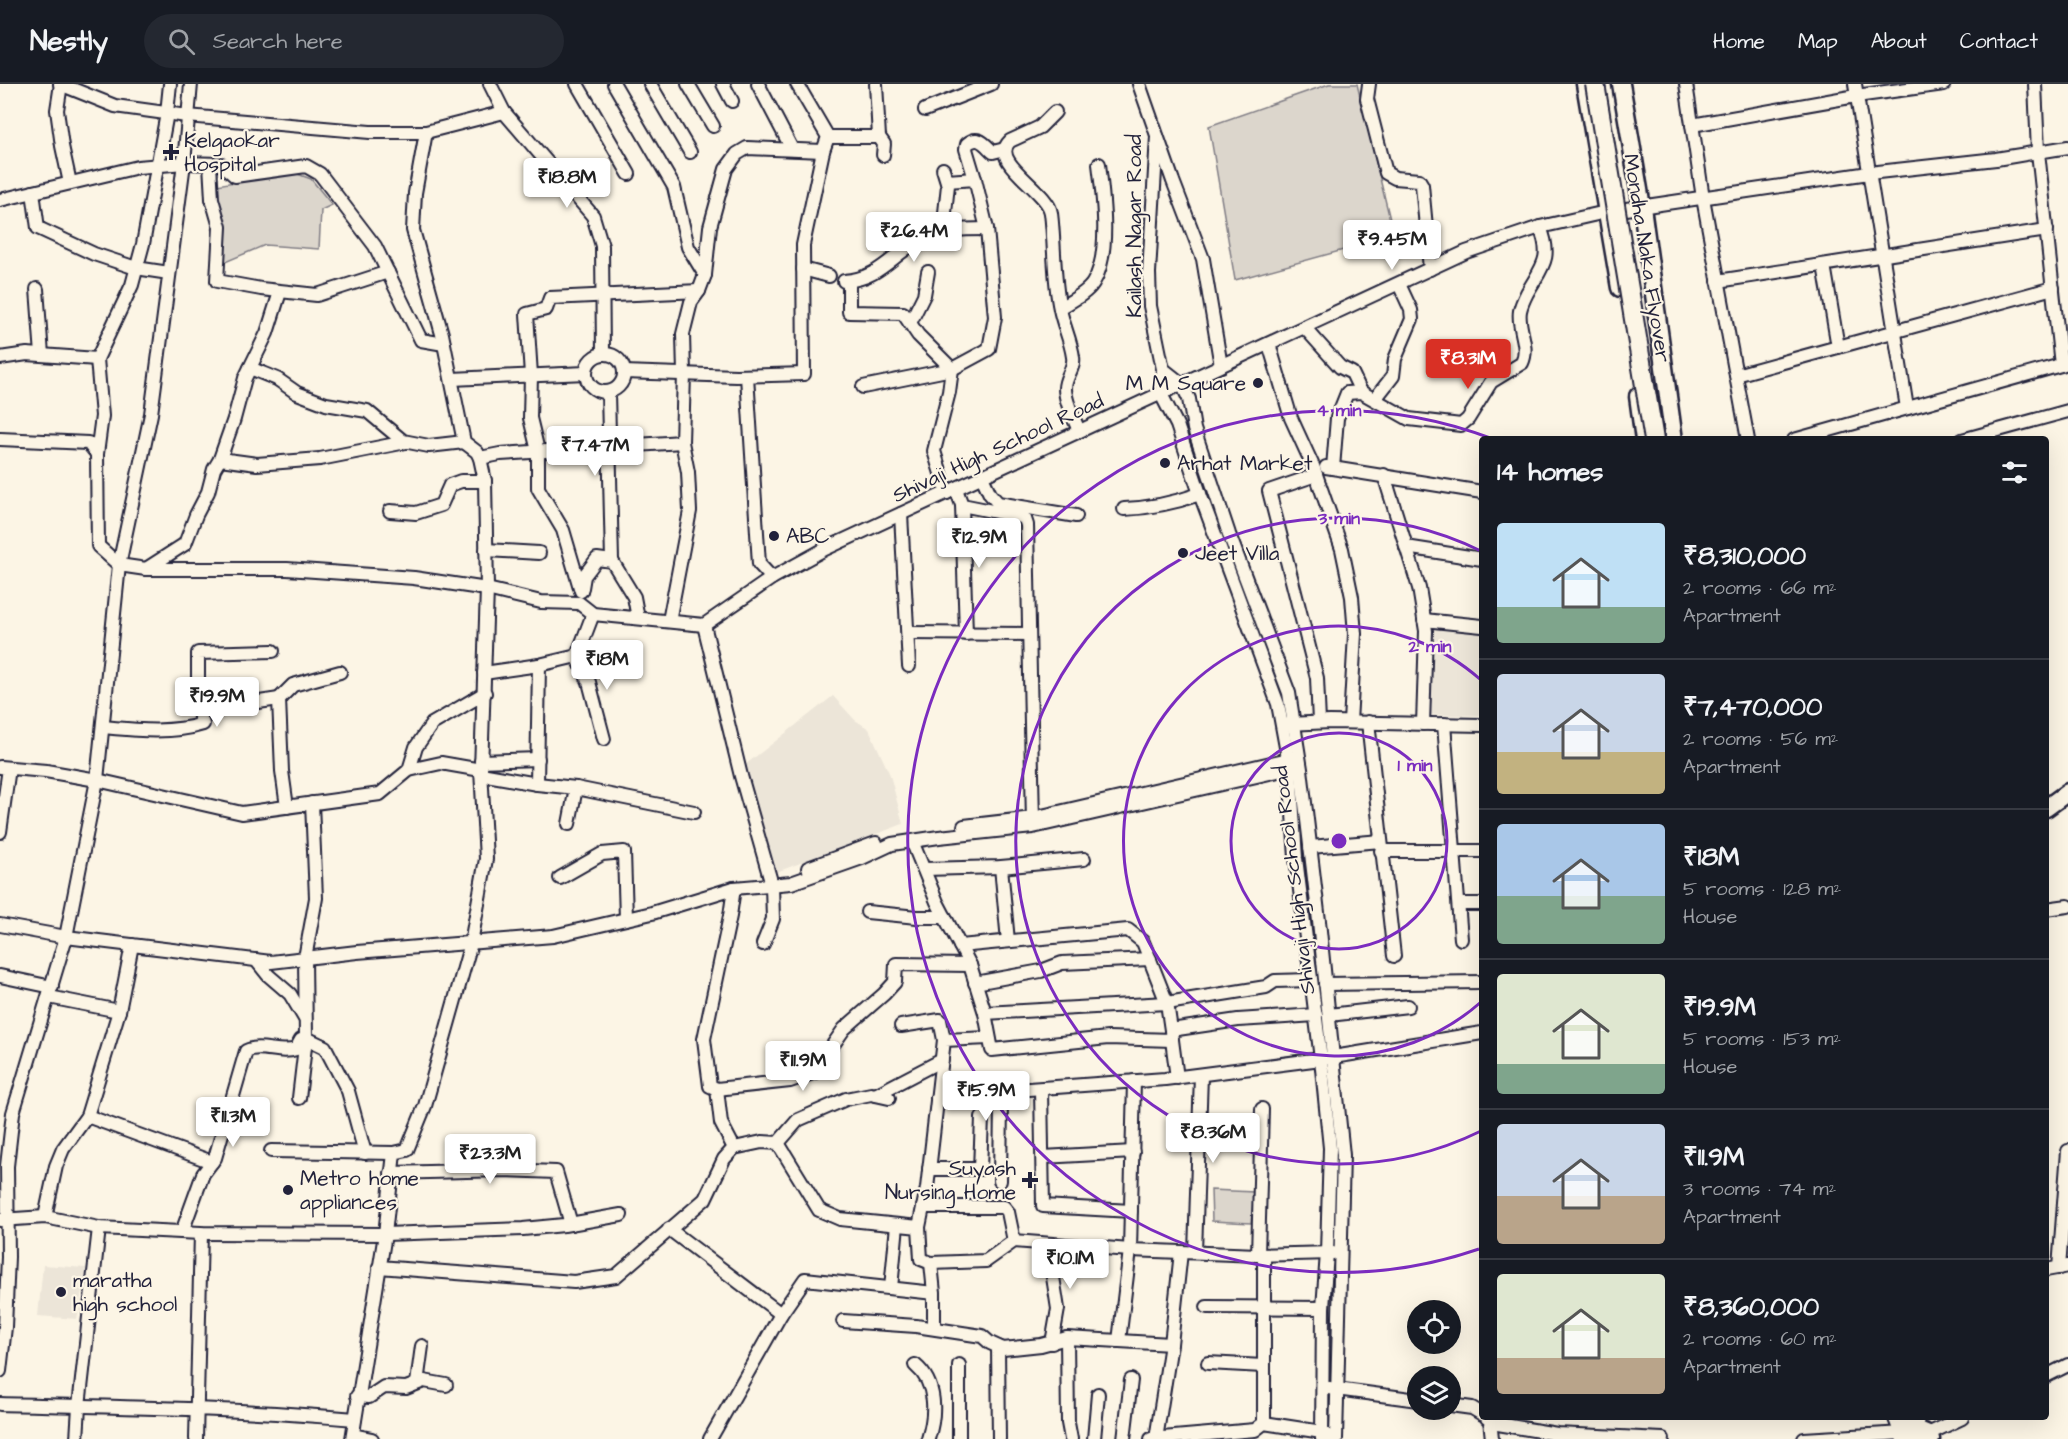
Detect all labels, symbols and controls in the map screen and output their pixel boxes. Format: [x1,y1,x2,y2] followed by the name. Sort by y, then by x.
[144,14,564,68] search box
[30,22,108,61] text: Nestly
[165,25,198,58] icon: search
[213,26,343,57] text: Search here
[1713,27,1765,56] text: Home
[1798,27,1838,56] text: Map
[1871,27,1927,56] text: About
[1960,27,2038,56] text: Contact
[184,126,280,180] place label: Kelgaokar Hospital
[1120,134,1151,318] street label: Kailash Nagar Road
[162,143,180,161] marker: Kelgaokar Hospital
[1614,152,1678,365] street label: Mondha Naka Flyover
[518,158,616,209] pin: ₹18.8M
[537,163,597,191] text: ₹18.8M
[865,212,963,263] pin: ₹26.4M
[880,217,948,245] text: ₹26.4M
[1343,220,1441,271] pin: ₹9.45M
[1357,225,1427,253] text: ₹9.45M
[1419,339,1517,390] pin: ₹8.31M
[1440,344,1496,372] text: ₹8.31M
[1126,369,1246,398] place label: M M Square
[1251,376,1265,390] marker: M M Square
[888,386,1110,512] street label: Shivaji High School Road
[1316,398,1362,423] text: 4 min
[546,426,644,477] pin: ₹7.47M
[560,431,630,459] text: ₹7.47M
[1177,449,1313,478] place label: Arhat Market
[1497,454,1603,490] text: 14 homes
[1158,456,1172,470] marker: Arhat Market
[1998,456,2031,489] icon: filters
[1317,506,1360,531] text: 3 min
[930,518,1028,569] pin: ₹12.9M
[786,522,829,551] place label: ABC
[951,523,1007,551] text: ₹12.9M
[767,529,781,543] marker: ABC
[1683,538,1806,574] text: ₹8,310,000
[1195,539,1280,568] place label: Jeet Villa
[1176,546,1190,560] marker: Jeet Villa
[1545,547,1617,619] icon: home
[1683,574,1837,602] text: 2 rooms · 66 m²
[1683,602,1781,630] text: Apartment
[1407,634,1452,659] text: 2 min
[571,640,643,691] pin: ₹18M
[585,645,629,673] text: ₹18M
[168,677,266,728] pin: ₹19.9M
[189,682,245,710] text: ₹19.9M
[1683,689,1822,725] text: ₹7,470,000
[1545,698,1617,770] icon: home
[1683,725,1838,753] text: 2 rooms · 56 m²
[1397,753,1433,778] text: 1 min
[1683,753,1781,781] text: Apartment
[1266,763,1324,996] street label: Shivaji High School Road
[1329,831,1349,851] centre of rings
[1683,839,1740,875] text: ₹18M
[1545,848,1617,920] icon: home
[1683,875,1841,903] text: 5 rooms · 128 m²
[1683,903,1737,931] text: House
[1683,989,1756,1025] text: ₹19.9M
[1545,998,1617,1070] icon: home
[1683,1025,1841,1053] text: 5 rooms · 153 m²
[754,1041,852,1092] pin: ₹11.9M
[779,1046,827,1074] text: ₹11.9M
[1683,1053,1737,1081] text: House
[937,1071,1035,1122] pin: ₹15.9M
[957,1076,1015,1104] text: ₹15.9M
[184,1097,282,1148] pin: ₹11.3M
[210,1102,256,1130] text: ₹11.3M
[1164,1113,1262,1164] pin: ₹8.36M
[1180,1118,1246,1146] text: ₹8.36M
[441,1134,539,1185] pin: ₹23.3M
[459,1139,521,1167] text: ₹23.3M
[1683,1139,1745,1175] text: ₹11.9M
[1545,1148,1617,1220] icon: home
[885,1154,1017,1209] place label: Suyash Nursing Home
[300,1164,419,1218] place label: Metro home appliances
[1021,1171,1039,1189] marker: Suyash Nursing Home
[1683,1175,1836,1203] text: 3 rooms · 74 m²
[281,1183,295,1197] marker: Metro home appliances
[1683,1203,1781,1231] text: Apartment
[1021,1239,1119,1290] pin: ₹10.1M
[1046,1244,1094,1272] text: ₹10.1M
[73,1266,177,1321] place label: maratha high school
[54,1285,68,1299] marker: maratha high school
[1683,1289,1819,1325] text: ₹8,360,000
[1545,1298,1617,1370] icon: home
[1407,1300,1461,1420] map controls
[1407,1300,1461,1354] button: locate
[1683,1325,1837,1353] text: 2 rooms · 60 m²
[1683,1353,1781,1381] text: Apartment
[1407,1366,1461,1420] button: layers

